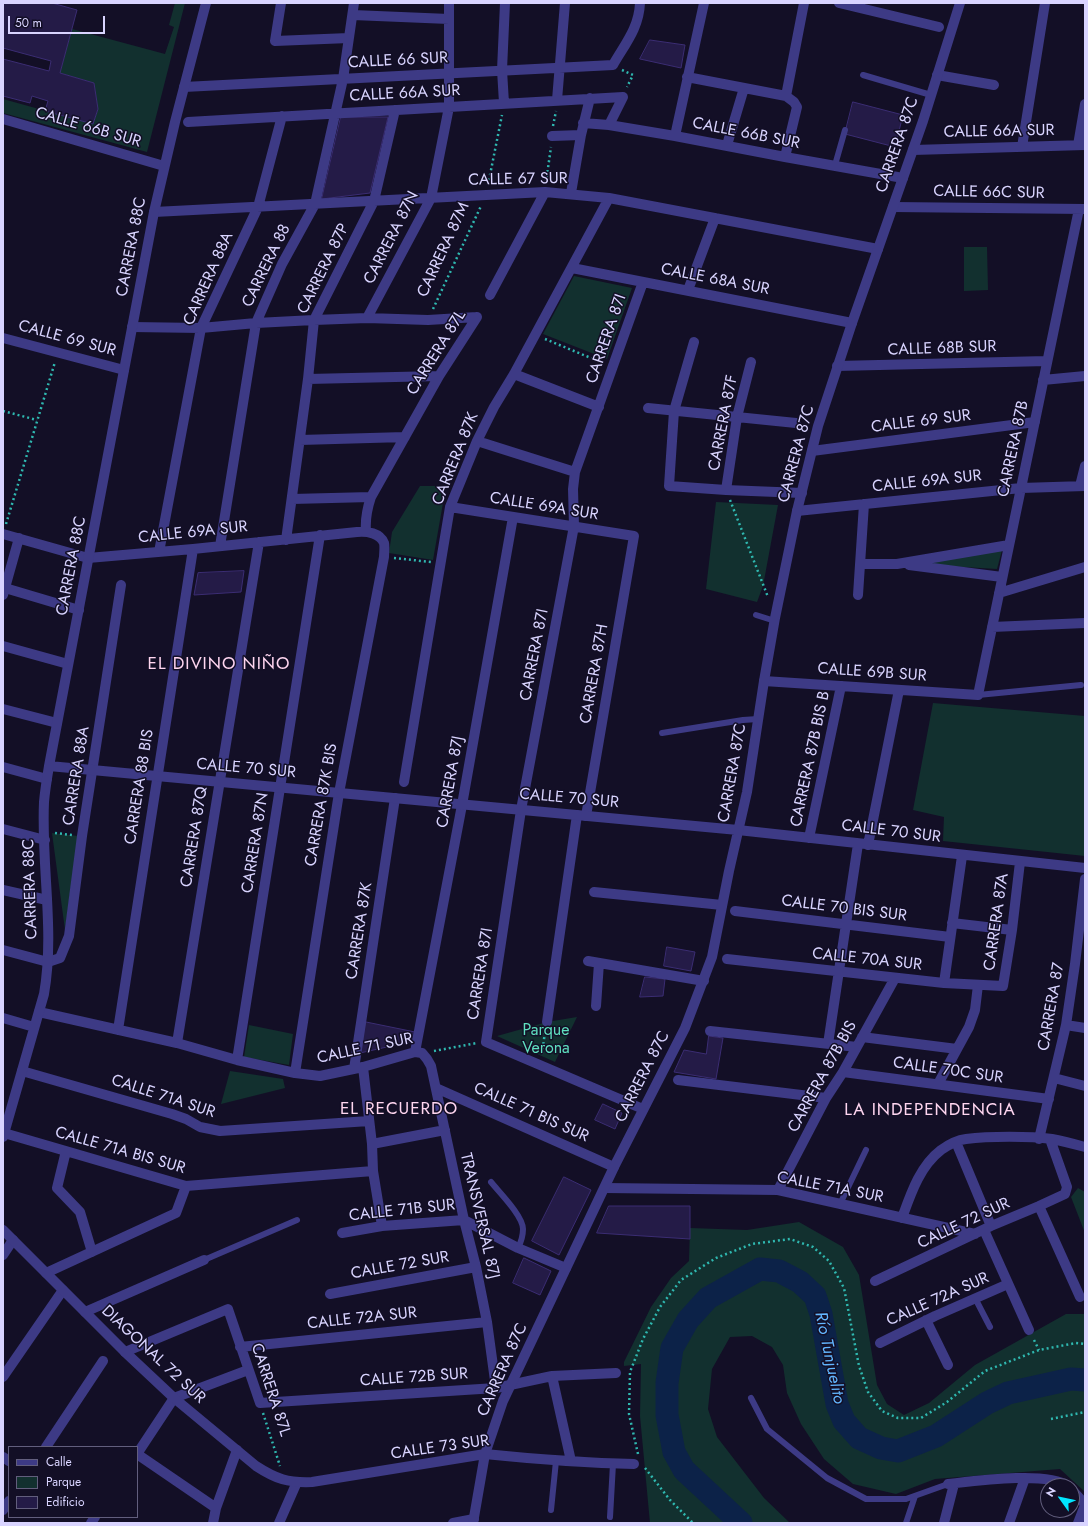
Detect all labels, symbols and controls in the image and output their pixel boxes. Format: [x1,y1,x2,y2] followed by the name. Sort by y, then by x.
[10,8,107,34] scale bar
[15,14,42,32] text: 50 m
[347,49,449,73] street label: CALLE 66 SUR
[349,82,461,106] street label: CALLE 66A SUR
[873,95,923,195] street label: CARRERA 87C
[33,104,143,152] street label: CALLE 66B SUR
[691,114,801,154] street label: CALLE 66B SUR
[943,121,1055,143] street label: CALLE 66A SUR
[468,170,568,190] street label: CALLE 67 SUR
[933,182,1045,204] street label: CALLE 66C SUR
[360,188,424,288] street label: CARRERA 87N
[113,196,151,298] street label: CARRERA 88C
[414,200,474,300] street label: CARRERA 87M
[239,221,295,311] street label: CARRERA 88
[294,221,354,317] street label: CARRERA 87P
[180,229,238,329] street label: CARRERA 88A
[659,260,771,300] street label: CALLE 68A SUR
[583,292,631,386] street label: CARRERA 87I
[403,307,471,399] street label: CARRERA 87L
[16,317,118,361] street label: CALLE 69 SUR
[887,338,997,360] street label: CALLE 68B SUR
[705,373,743,473] street label: CARRERA 87F
[994,399,1034,499] street label: CARRERA 87B
[775,403,819,505] street label: CARRERA 87C
[870,406,972,438] street label: CALLE 69 SUR
[429,410,483,508] street label: CARRERA 87K
[871,467,983,497] street label: CALLE 69A SUR
[488,489,600,525] street label: CALLE 69A SUR
[53,515,91,617] street label: CARRERA 88C
[137,518,249,548] street label: CALLE 69A SUR
[517,607,553,703] street label: CARRERA 87I
[577,623,613,725] street label: CARRERA 87H
[148,655,290,675] district label: EL DIVINO NIÑO
[817,660,927,686] street label: CALLE 69B SUR
[787,689,835,829] street label: CARRERA 87B BIS B
[715,722,751,824] street label: CARRERA 87C
[60,725,94,827] street label: CARRERA 88A
[121,728,159,846] street label: CARRERA 88 BIS
[433,735,469,829] street label: CARRERA 87J
[302,742,342,868] street label: CARRERA 87K BIS
[195,755,297,783] street label: CALLE 70 SUR
[178,785,212,889] street label: CARRERA 87Q
[518,785,620,813] street label: CALLE 70 SUR
[239,791,273,895] street label: CARRERA 87N
[840,816,942,848] street label: CALLE 70 SUR
[20,838,42,940] street label: CARRERA 88C
[981,872,1013,972] street label: CARRERA 87A
[343,881,377,981] street label: CARRERA 87K
[780,892,908,926] street label: CALLE 70 BIS SUR
[464,927,498,1021] street label: CARRERA 87I
[811,945,923,975] street label: CALLE 70A SUR
[1035,961,1069,1053] street label: CARRERA 87
[784,1018,862,1136] street label: CARRERA 87B BIS
[522,1021,570,1059] park label: Parque Verona
[612,1028,674,1126] street label: CARRERA 87C
[315,1029,415,1069] street label: CALLE 71 SUR
[892,1054,1004,1088] street label: CALLE 70C SUR
[109,1071,217,1123] street label: CALLE 71A SUR
[471,1079,591,1147] street label: CALLE 71 BIS SUR
[340,1100,458,1120] district label: EL RECUERDO
[844,1101,1016,1121] district label: LA INDEPENDENCIA
[53,1123,187,1179] street label: CALLE 71A BIS SUR
[455,1151,503,1281] street label: TRANSVERSAL 87J
[775,1168,885,1208] street label: CALLE 71A SUR
[915,1194,1013,1254] street label: CALLE 72 SUR
[348,1196,456,1226] street label: CALLE 71B SUR
[349,1248,451,1284] street label: CALLE 72 SUR
[884,1269,992,1331] street label: CALLE 72A SUR
[97,1302,209,1408] street label: DIAGONAL 72 SUR
[306,1304,418,1334] street label: CALLE 72A SUR
[809,1310,849,1406] water label: Río Tunjuelito
[474,1320,532,1420] street label: CARRERA 87C
[246,1341,294,1439] street label: CARRERA 87L
[359,1365,469,1391] street label: CALLE 72B SUR
[390,1432,490,1464] street label: CALLE 73 SUR
[8,1446,138,1518] legend
[46,1453,72,1471] text: Calle
[46,1473,81,1491] text: Parque
[1040,1478,1080,1518] north arrow
[1042,1484,1060,1500] text: N
[46,1493,85,1511] text: Edificio

